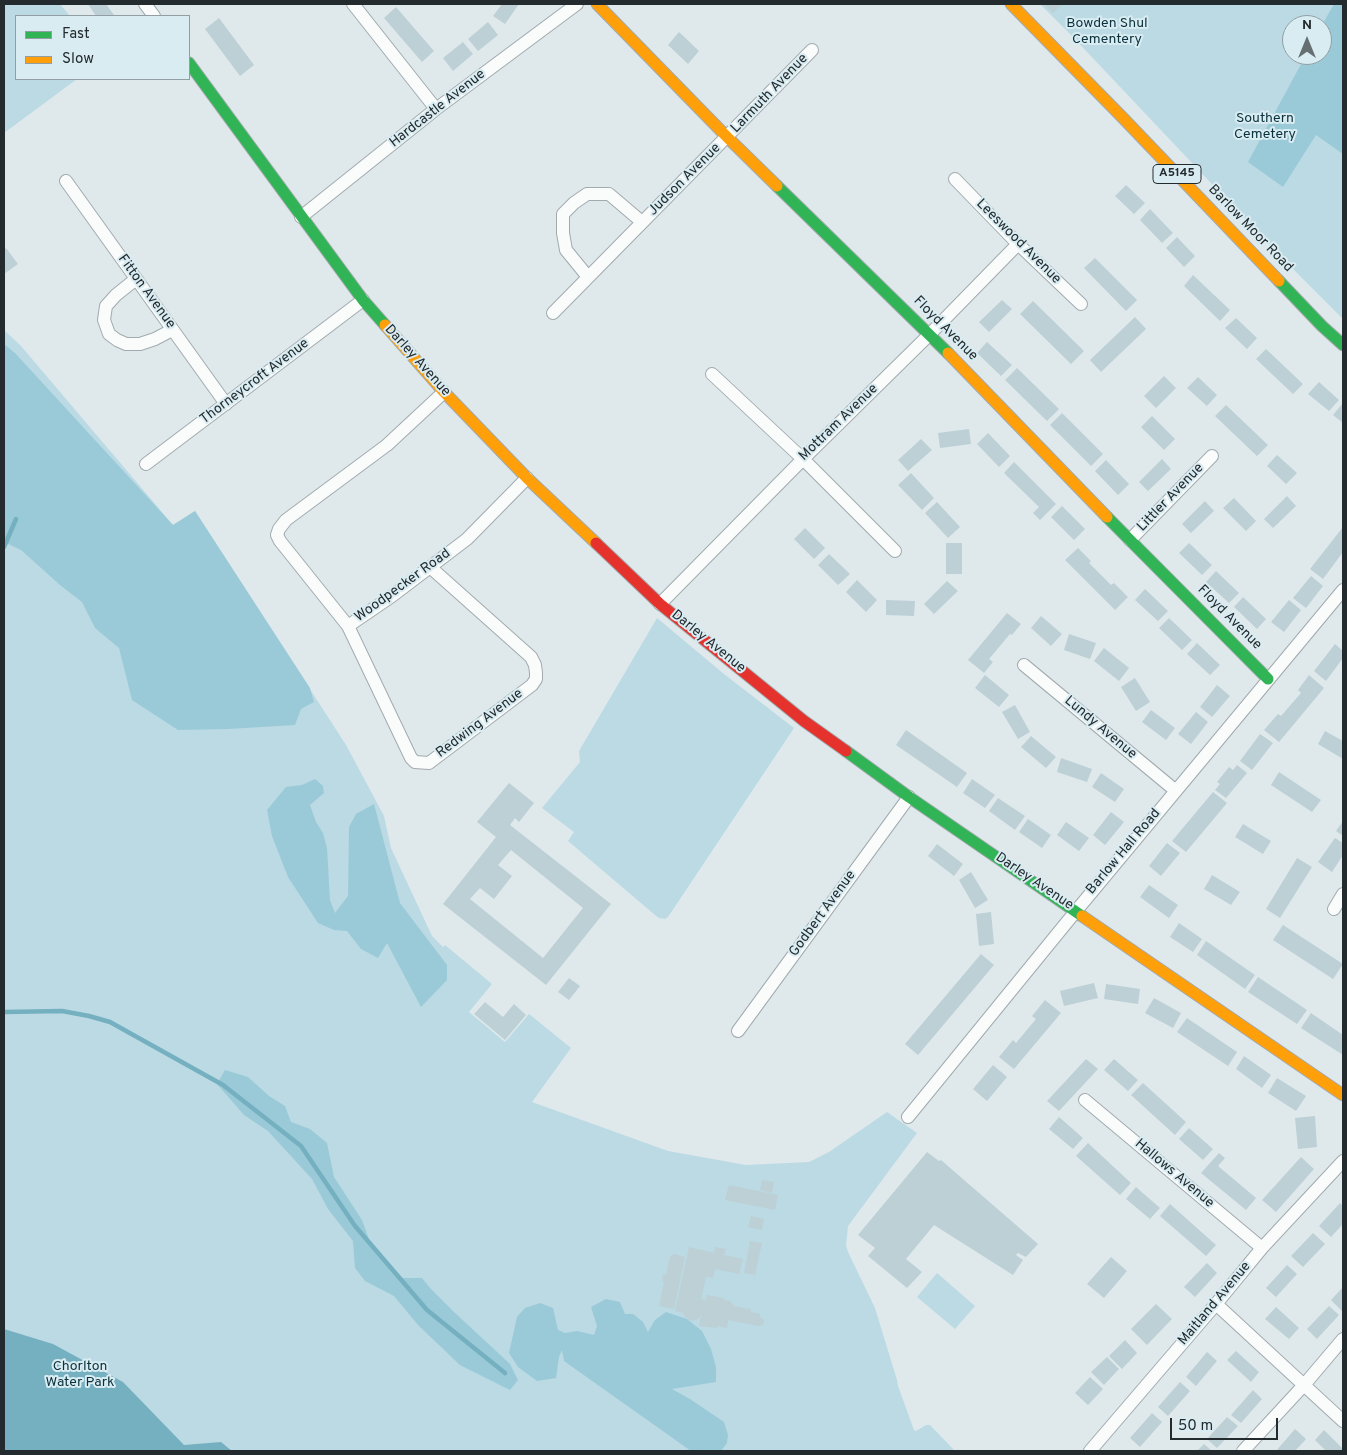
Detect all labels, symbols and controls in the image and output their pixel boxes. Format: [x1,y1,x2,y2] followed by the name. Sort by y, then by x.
[15,15,190,80] legend
[1282,15,1332,65] north arrow
[1066,16,1148,48] park label: Bowden Shul Cementery
[1302,17,1312,34] text: N
[62,25,90,44] text: Fast
[62,50,94,69] text: Slow
[728,51,812,137] street label: Larmuth Avenue
[387,66,489,152] street label: Hardcastle Avenue
[1234,111,1296,144] park label: Southern Cemetery
[645,140,725,220] street label: Judson Avenue
[1153,164,1201,183] road number: A5145
[1204,182,1296,276] street label: Barlow Moor Road
[972,196,1064,288] street label: Leeswood Avenue
[114,252,178,332] street label: Fitton Avenue
[909,293,981,365] street label: Floyd Avenue
[380,322,454,400] street label: Darley Avenue
[197,336,313,428] street label: Thorneycroft Avenue
[796,381,882,465] street label: Mottram Avenue
[1134,460,1208,536] street label: Littler Avenue
[352,546,454,626] street label: Woodpecker Road
[1193,582,1265,654] street label: Floyd Avenue
[667,607,749,677] street label: Darley Avenue
[433,686,527,762] street label: Redwing Avenue
[1060,693,1140,763] street label: Lundy Avenue
[1083,806,1165,898] street label: Barlow Hall Road
[992,850,1076,914] street label: Darley Avenue
[786,868,860,960] street label: Godbert Avenue
[1131,1136,1217,1212] street label: Hallows Avenue
[1175,1259,1255,1349] street label: Maitland Avenue
[45,1359,115,1391] park label: Chorlton Water Park
[1172,1408,1280,1440] scale bar
[1178,1417,1213,1436] text: 50 m

